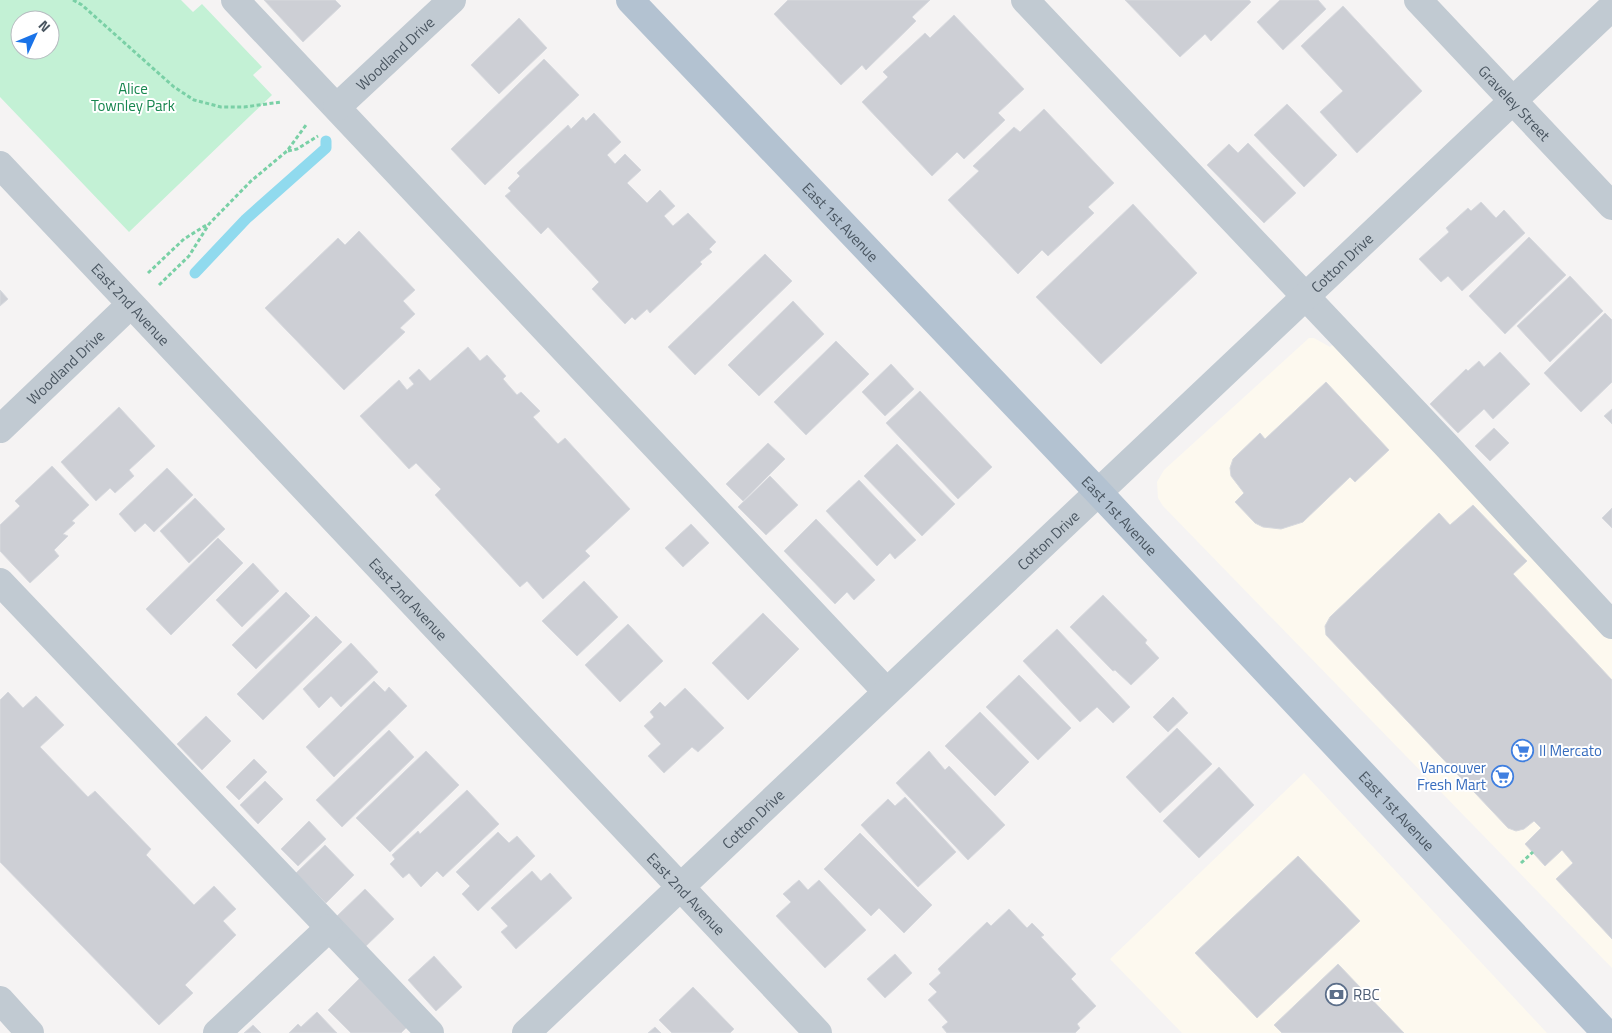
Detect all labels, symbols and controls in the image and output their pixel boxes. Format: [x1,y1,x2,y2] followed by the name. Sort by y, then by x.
[10,10,60,60] north arrow
[350,11,439,96] street label: Woodland Drive
[34,15,56,36] text: N
[1473,60,1557,146] street label: Graveley Street
[91,77,175,117] park label: Alice Townley Park
[797,177,884,267] street label: East 1st Avenue
[1305,227,1378,298] street label: Cotton Drive
[86,258,176,350] street label: East 2nd Avenue
[21,324,109,410] street label: Woodland Drive
[1076,470,1163,560] street label: East 1st Avenue
[1011,505,1084,575] street label: Cotton Drive
[364,552,453,645] street label: East 2nd Avenue
[1511,738,1535,762] supermarket icon: Il Mercato
[1539,739,1602,762] place label: Il Mercato
[1417,756,1487,796] place label: Vancouver Fresh Mart
[1490,764,1514,788] supermarket icon: Vancouver Fresh Mart
[1354,765,1441,856] street label: East 1st Avenue
[716,783,789,854] street label: Cotton Drive
[642,847,731,940] street label: East 2nd Avenue
[1325,982,1349,1006] bank icon: RBC
[1353,983,1380,1006] place label: RBC

